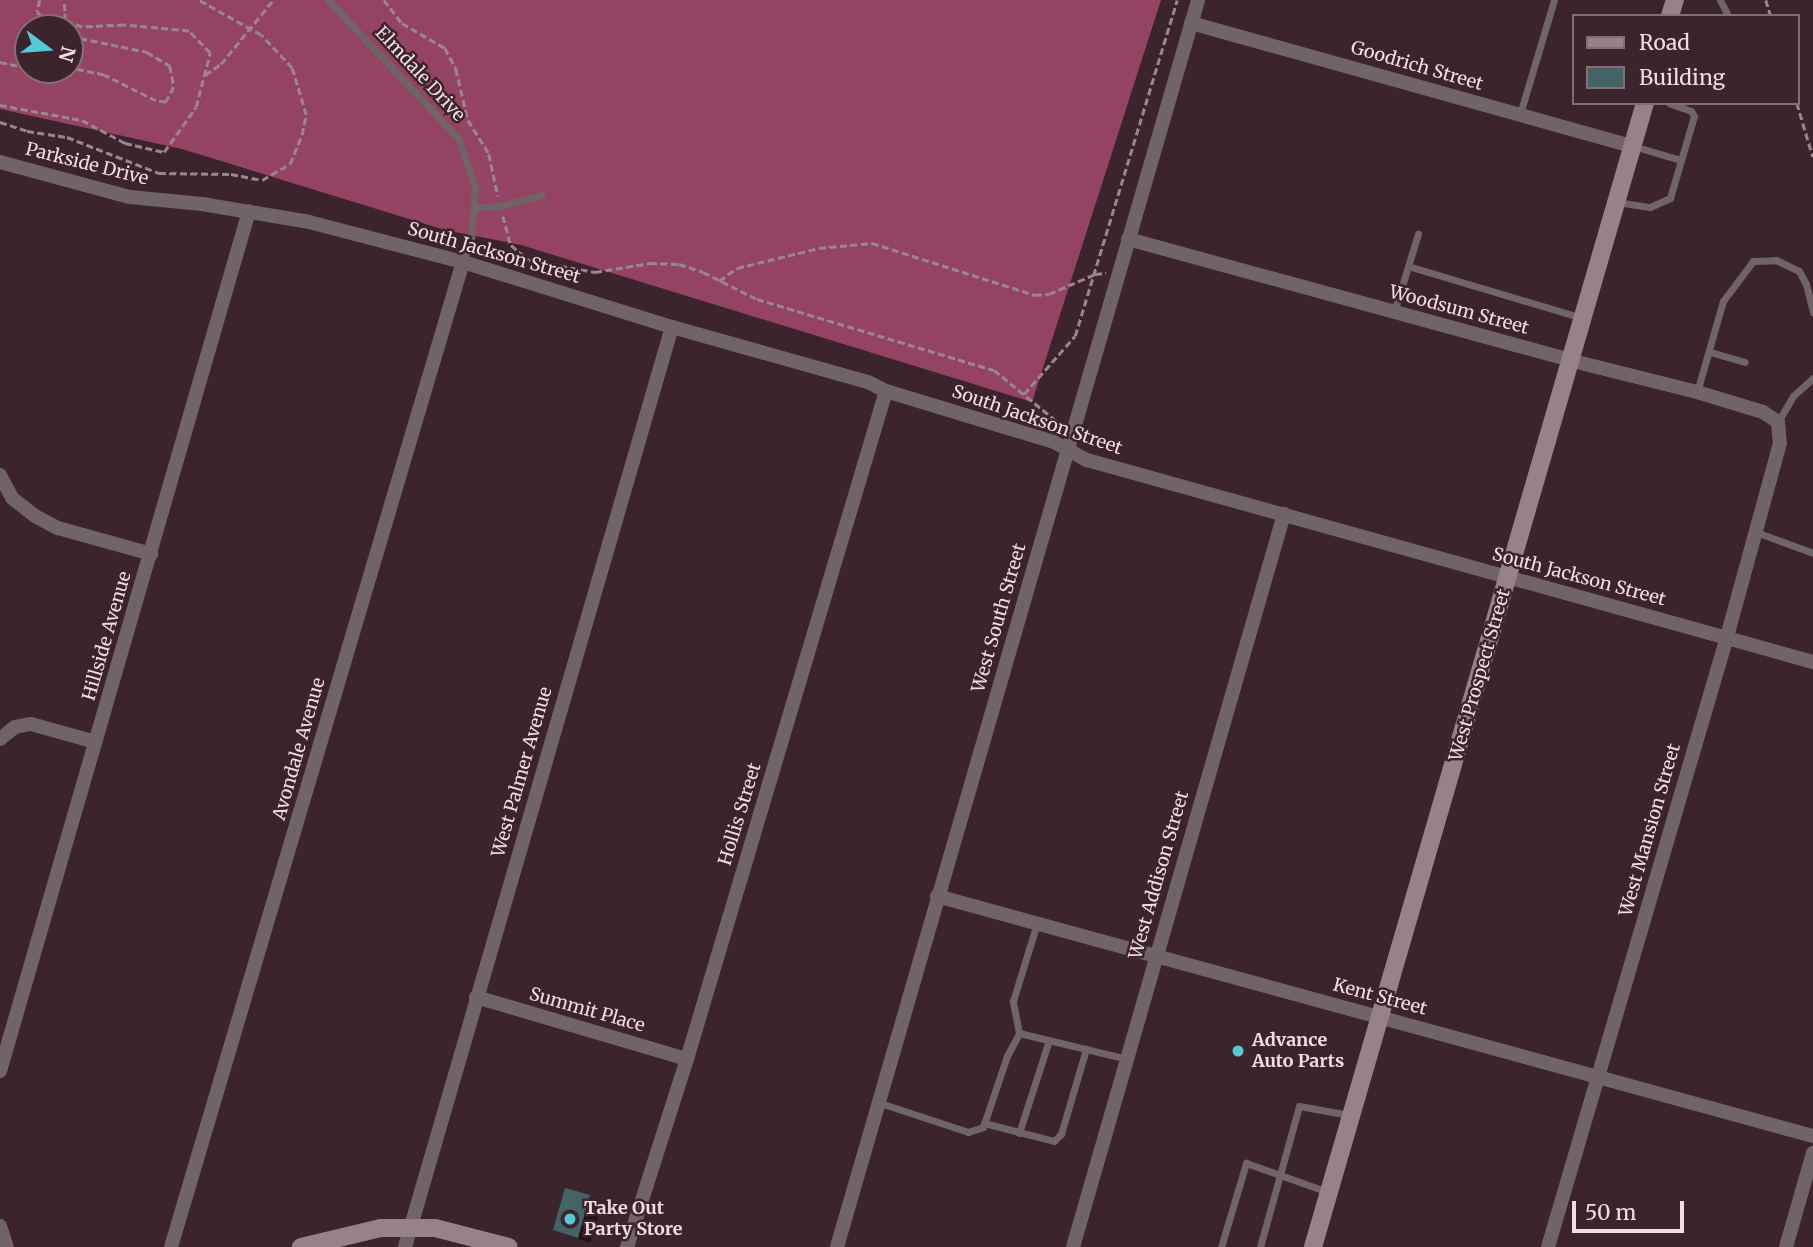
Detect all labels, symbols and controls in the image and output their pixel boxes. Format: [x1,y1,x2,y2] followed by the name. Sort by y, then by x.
[14,14,84,84] north arrow
[1572,14,1799,105] legend
[371,22,469,126] street label: Elmdale Drive
[1639,29,1690,56] text: Road
[1348,37,1486,95] street label: Goodrich Street
[54,44,81,65] text: N
[1639,64,1725,91] text: Building
[23,138,151,190] street label: Parkside Drive
[405,218,583,288] street label: South Jackson Street
[1387,281,1531,339] street label: Woodsum Street
[949,381,1125,459] street label: South Jackson Street
[967,541,1031,695] street label: West South Street
[1490,543,1668,611] street label: South Jackson Street
[78,569,136,703] street label: Hillside Avenue
[1445,586,1515,764] street label: West Prospect Street
[268,675,330,823] street label: Avondale Avenue
[487,684,557,860] street label: West Palmer Avenue
[1615,741,1685,919] street label: West Mansion Street
[714,760,766,868] street label: Hollis Street
[1125,788,1193,962] street label: West Addison Street
[1331,974,1429,1020] street label: Kent Street
[527,983,647,1037] street label: Summit Place
[1252,1030,1344,1072] place label: Advance Auto Parts
[1230,1043,1246,1059] marker: Advance Auto Parts
[1575,1188,1687,1232] scale bar
[584,1198,682,1240] place label: Take Out Party Store
[1585,1199,1636,1226] text: 50 m
[562,1211,578,1227] marker: Take Out Party Store

